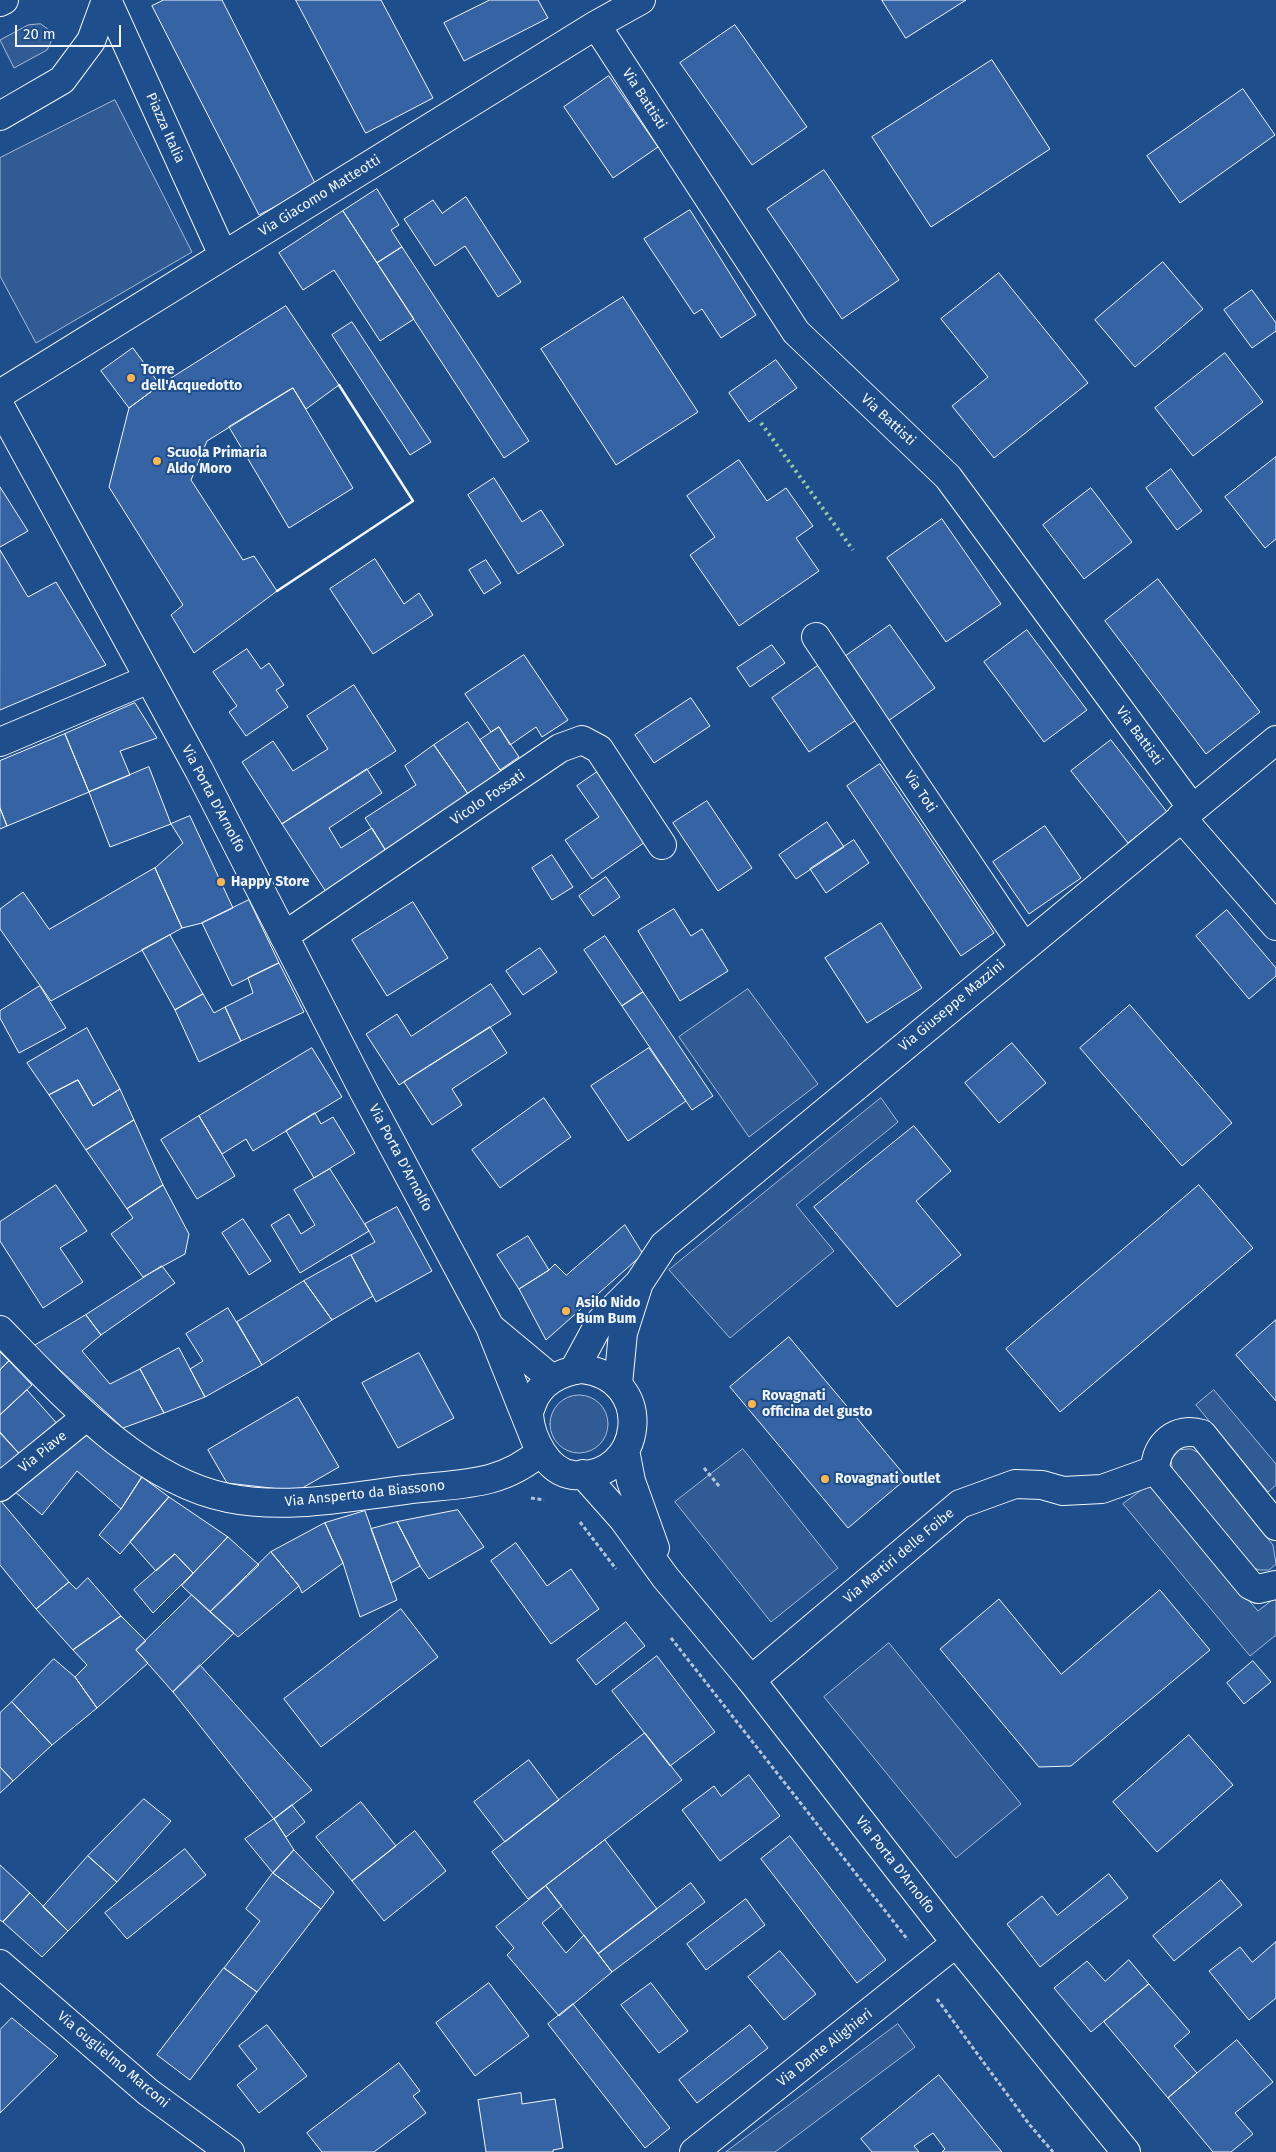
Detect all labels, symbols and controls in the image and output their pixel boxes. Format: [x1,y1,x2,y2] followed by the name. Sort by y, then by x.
[18,15,124,47] scale bar
[23,25,56,43] text: 20 m
[618,66,670,132] street label: Via Battisti
[142,90,188,166] street label: Piazza Italia
[256,152,384,240] street label: Via Giacomo Matteotti
[141,362,242,394] place label: Torre dell'Acquedotto
[125,372,137,384] marker: Torre dell'Acquedotto
[857,390,919,450] street label: Via Battisti
[167,445,267,478] place label: Scuola Primaria Aldo Moro
[151,455,163,467] marker: Scuola Primaria Aldo Moro
[1112,703,1166,769] street label: Via Battisti
[178,743,248,855] street label: Via Porta D'Arnolfo
[448,767,528,829] street label: Vicolo Fossati
[900,768,940,816] street label: Via Toti
[231,874,309,890] place label: Happy Store
[215,876,227,888] marker: Happy Store
[896,957,1008,1055] street label: Via Giuseppe Mazzini
[365,1102,435,1214] street label: Via Porta D'Arnolfo
[576,1295,640,1328] place label: Asilo Nido Bum Bum
[560,1305,572,1317] marker: Asilo Nido Bum Bum
[762,1388,873,1420] place label: Rovagnati officina del gusto
[746,1398,758,1410] marker: Rovagnati officina del gusto
[16,1428,70,1476] street label: Via Piave
[835,1471,941,1487] place label: Rovagnati outlet
[819,1473,831,1485] marker: Rovagnati outlet
[284,1477,446,1511] street label: Via Ansperto da Biassono
[840,1505,958,1607] street label: Via Martiri delle Foibe
[852,1813,938,1917] street label: Via Porta D'Arnolfo
[774,2006,876,2090] street label: Via Dante Alighieri
[54,2008,172,2112] street label: Via Guglielmo Marconi

